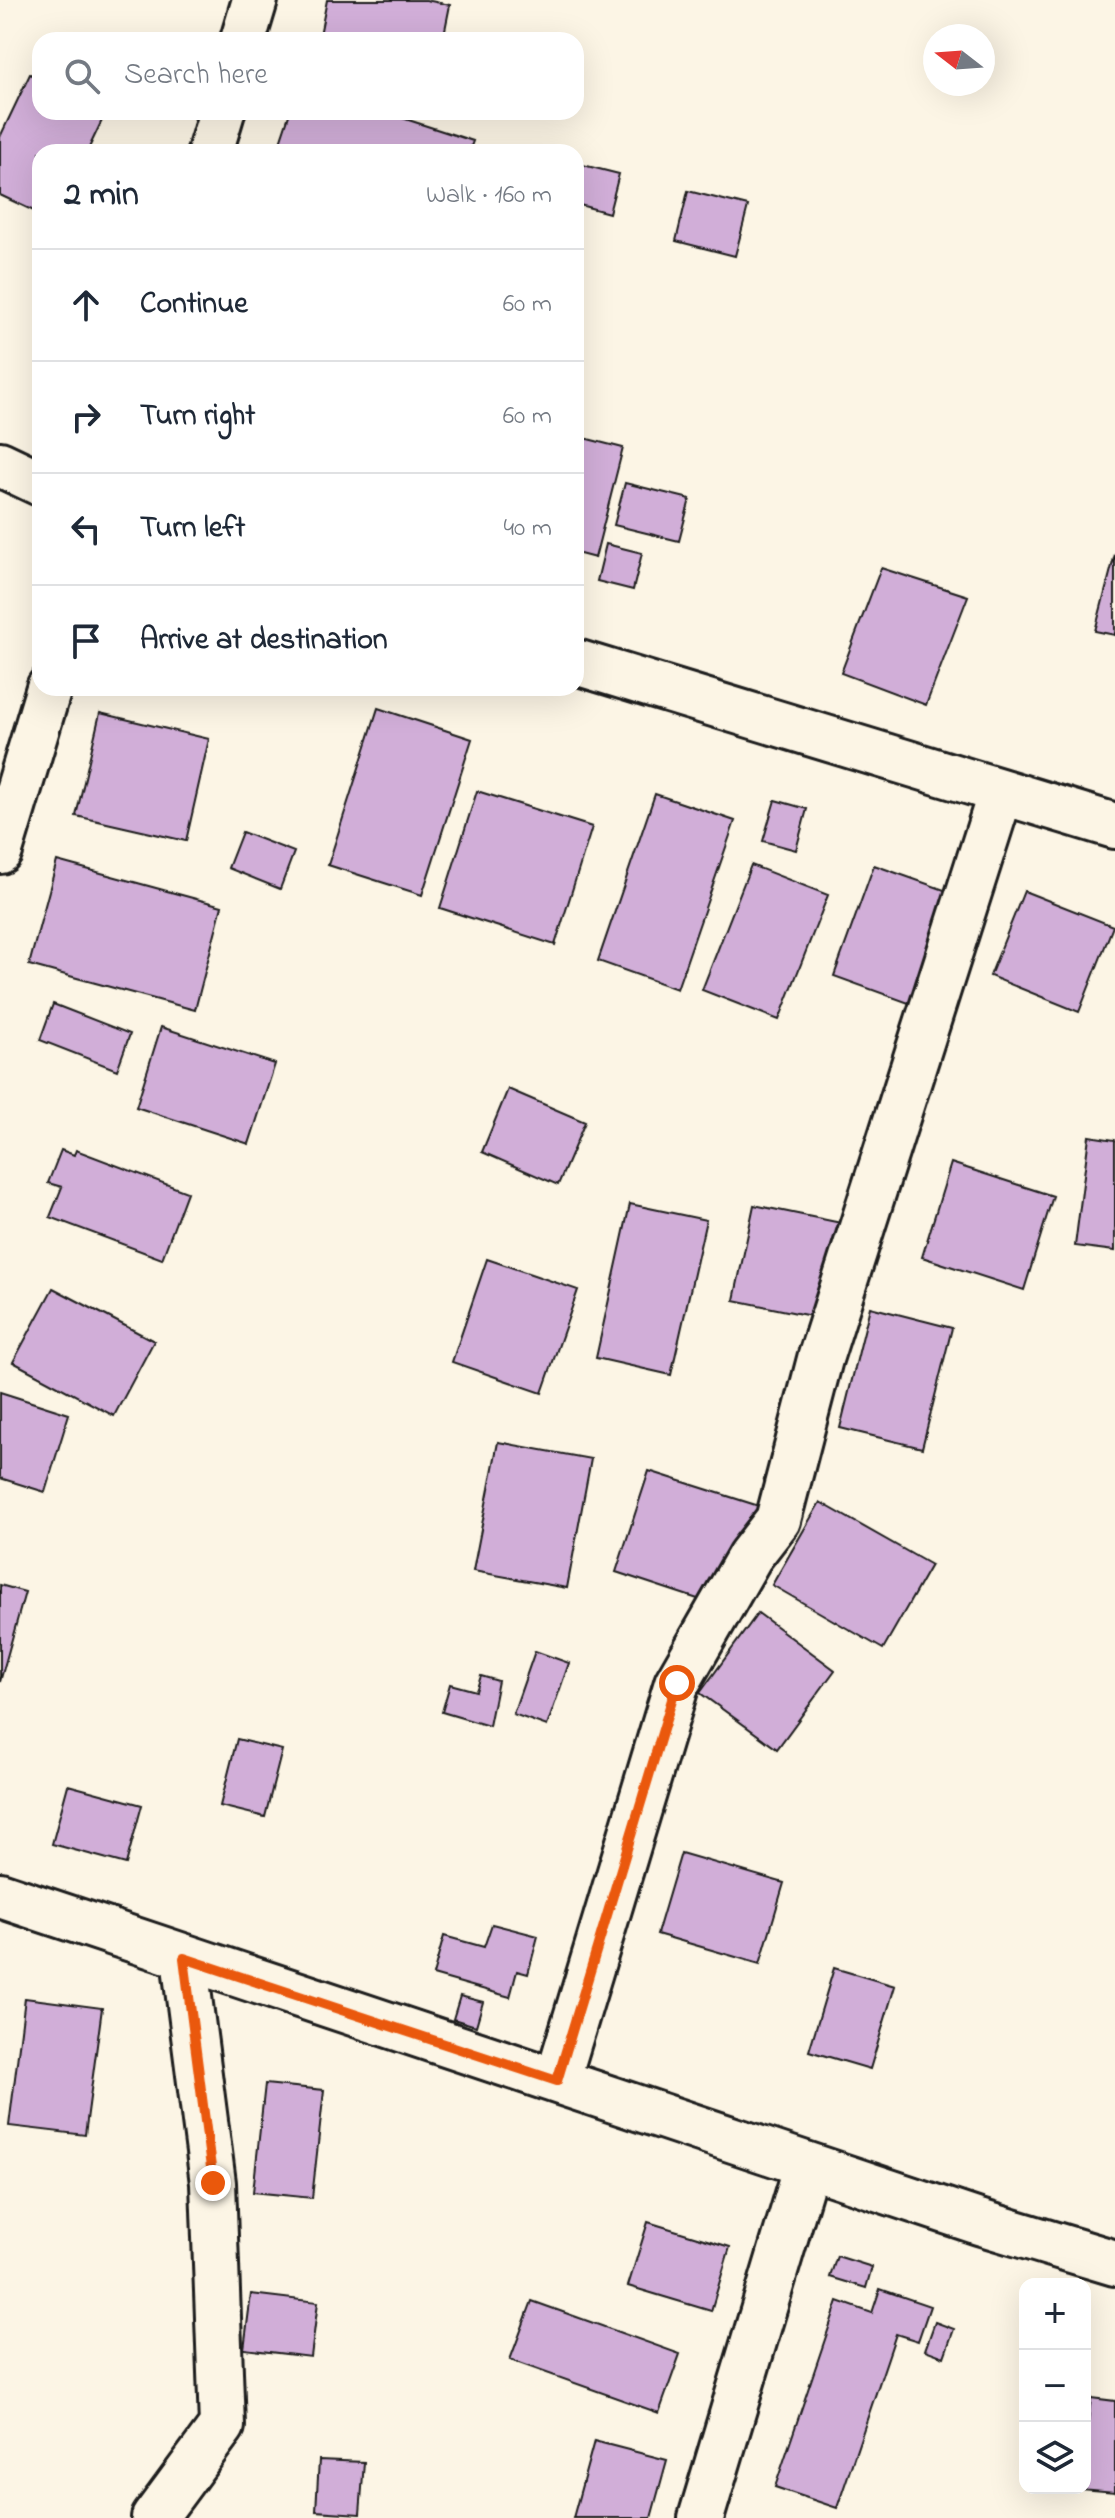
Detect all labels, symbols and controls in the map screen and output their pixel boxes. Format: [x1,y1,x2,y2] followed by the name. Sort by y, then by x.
[923,24,995,96] north arrow
[32,32,584,120] search box
[60,54,104,98] icon: search
[124,54,268,98] text: Search here
[64,171,139,221] text: 2 min
[426,177,552,215] text: Walk · 160 m
[64,283,108,327] icon: ahead
[140,283,248,327] text: Continue
[503,286,552,324] text: 60 m
[64,395,108,439] icon: right
[140,395,255,439] text: Turn right
[503,398,552,436] text: 60 m
[64,507,108,551] icon: left
[140,507,245,551] text: Turn left
[503,510,552,548] text: 40 m
[64,619,108,663] icon: arrive
[140,619,388,663] text: Arrive at destination
[659,1665,695,1701] route start
[195,2165,231,2201] route end
[1019,2278,1091,2494] map controls
[1019,2278,1091,2350] button: +
[1019,2350,1091,2422] button: −
[1019,2422,1091,2494] button: layers

